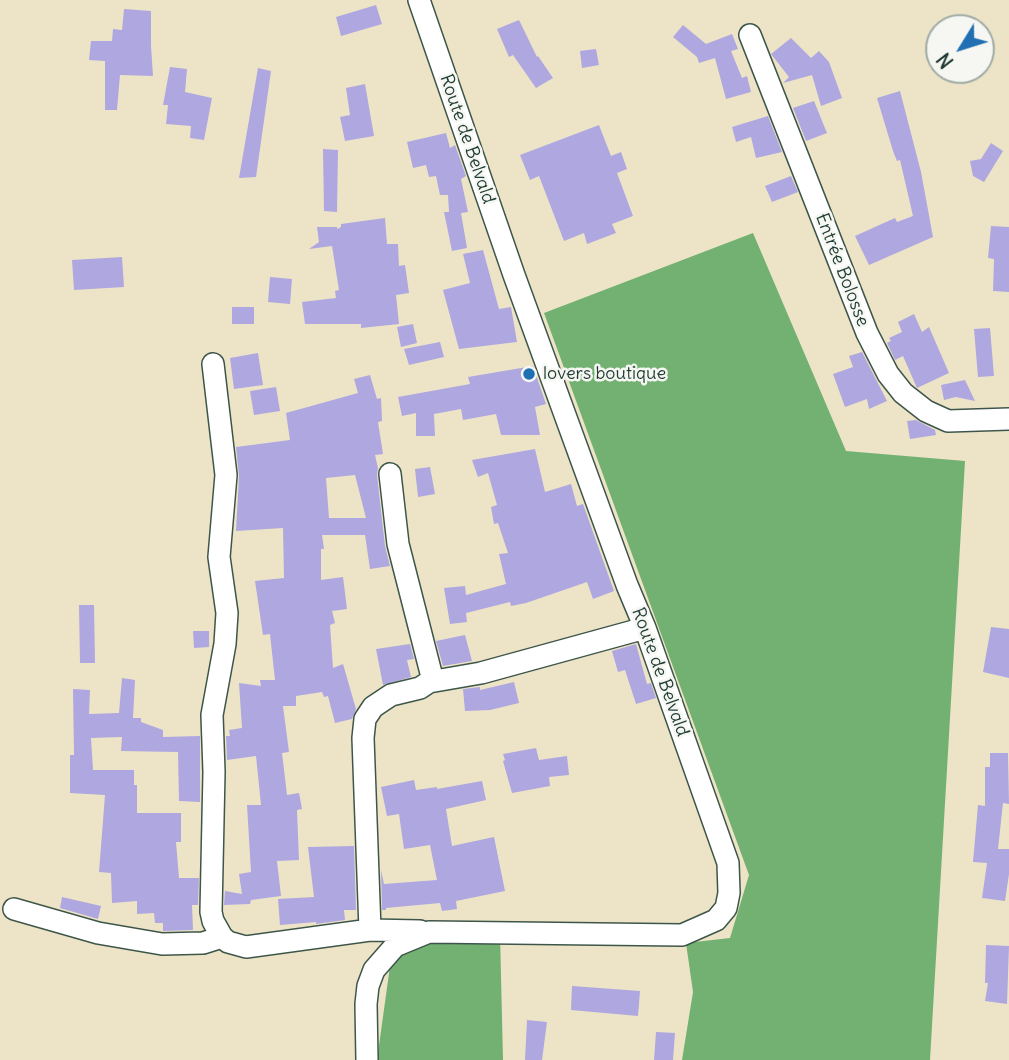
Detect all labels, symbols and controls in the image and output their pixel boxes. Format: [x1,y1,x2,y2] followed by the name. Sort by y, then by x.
[925,14,995,84] north arrow
[932,48,959,73] text: N
[435,72,499,206] street label: Route de Belvald
[811,210,873,330] street label: Entrée Bolosse
[543,363,666,385] place label: lovers boutique
[521,366,537,382] marker: lovers boutique
[627,605,693,739] street label: Route de Belvald

